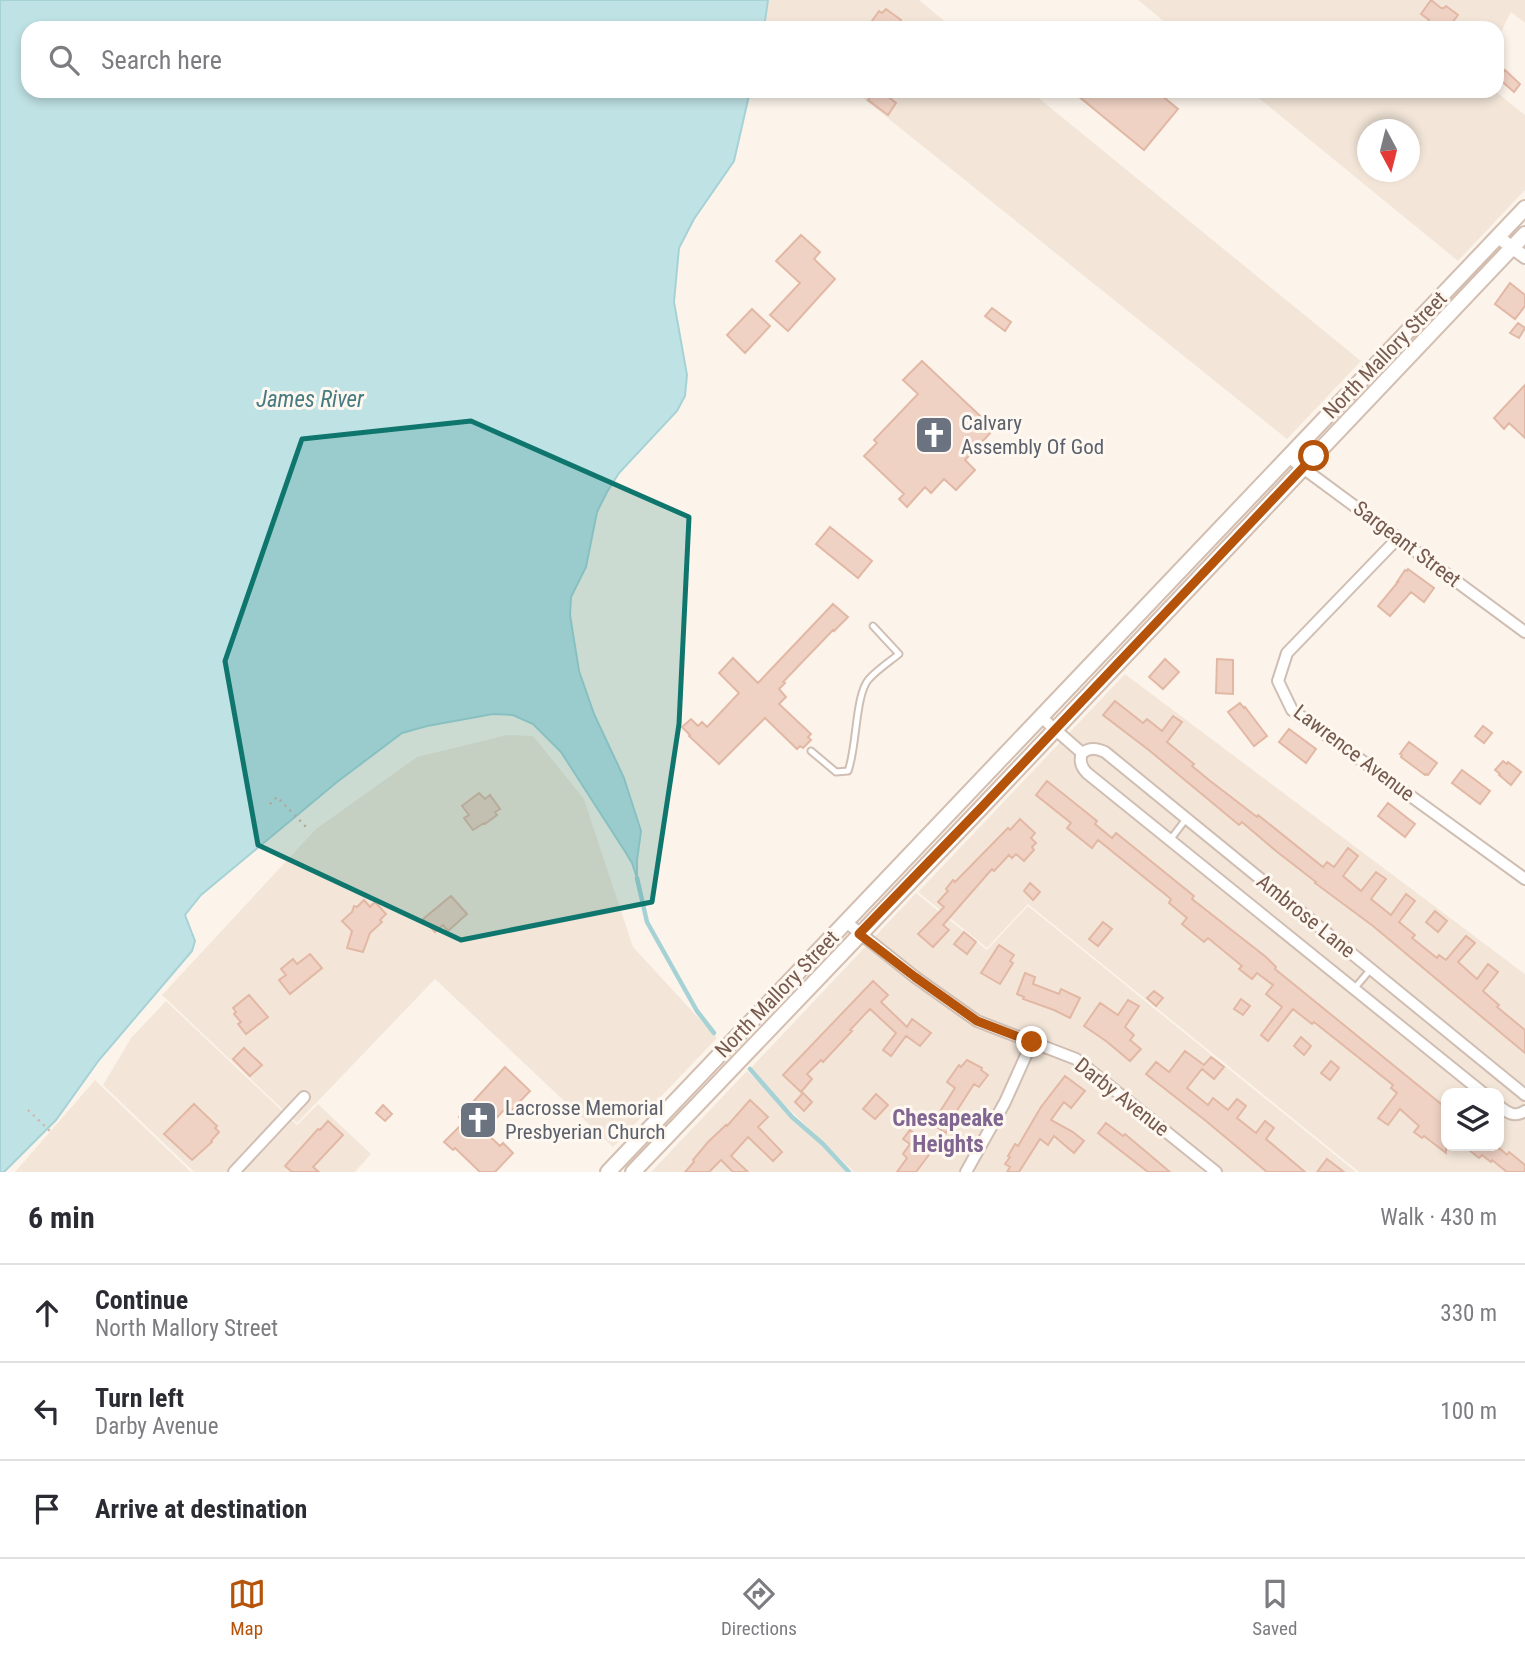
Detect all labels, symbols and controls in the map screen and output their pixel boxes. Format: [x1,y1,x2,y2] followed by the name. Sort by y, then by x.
[21,21,1504,98] search box
[45,41,83,79] icon: search
[101,45,222,75] text: Search here
[1357,119,1420,182] north arrow
[1318,287,1452,423] street label: North Mallory Street
[256,386,365,413] water label: James River
[961,411,1104,459] place label: Calvary Assembly Of God
[913,414,955,456] church icon: Calvary Assembly Of God
[1298,440,1329,471] route start
[1349,496,1465,592] street label: Sargeant Street
[1289,700,1419,806] street label: Lawrence Avenue
[1252,869,1360,963] street label: Ambrose Lane
[710,926,844,1062] street label: North Mallory Street
[1016,1026,1047,1057] route end
[1070,1053,1174,1141] street label: Darby Avenue
[1441,1088,1504,1151] map controls
[1441,1088,1504,1151] button: layers
[505,1096,665,1144] place label: Lacrosse Memorial Presbyerian Church
[457,1099,499,1141] church icon: Lacrosse Memorial Presbyerian Church
[892,1105,1004,1158] district label: Chesapeake Heights
[28,1200,95,1235] text: 6 min
[1380,1204,1497,1231] text: Walk · 430 m
[95,1285,188,1315] text: Continue
[28,1294,66,1332] icon: ahead
[1440,1300,1497,1327] text: 330 m
[95,1315,278,1342] text: North Mallory Street
[95,1383,184,1413] text: Turn left
[28,1392,66,1430] icon: left
[1440,1398,1497,1425] text: 100 m
[95,1413,218,1440] text: Darby Avenue
[28,1490,66,1528] icon: arrive
[95,1494,307,1524] text: Arrive at destination
[228,1575,266,1640] tab: Map
[721,1575,797,1640] tab: Directions
[1252,1575,1297,1640] tab: Saved

